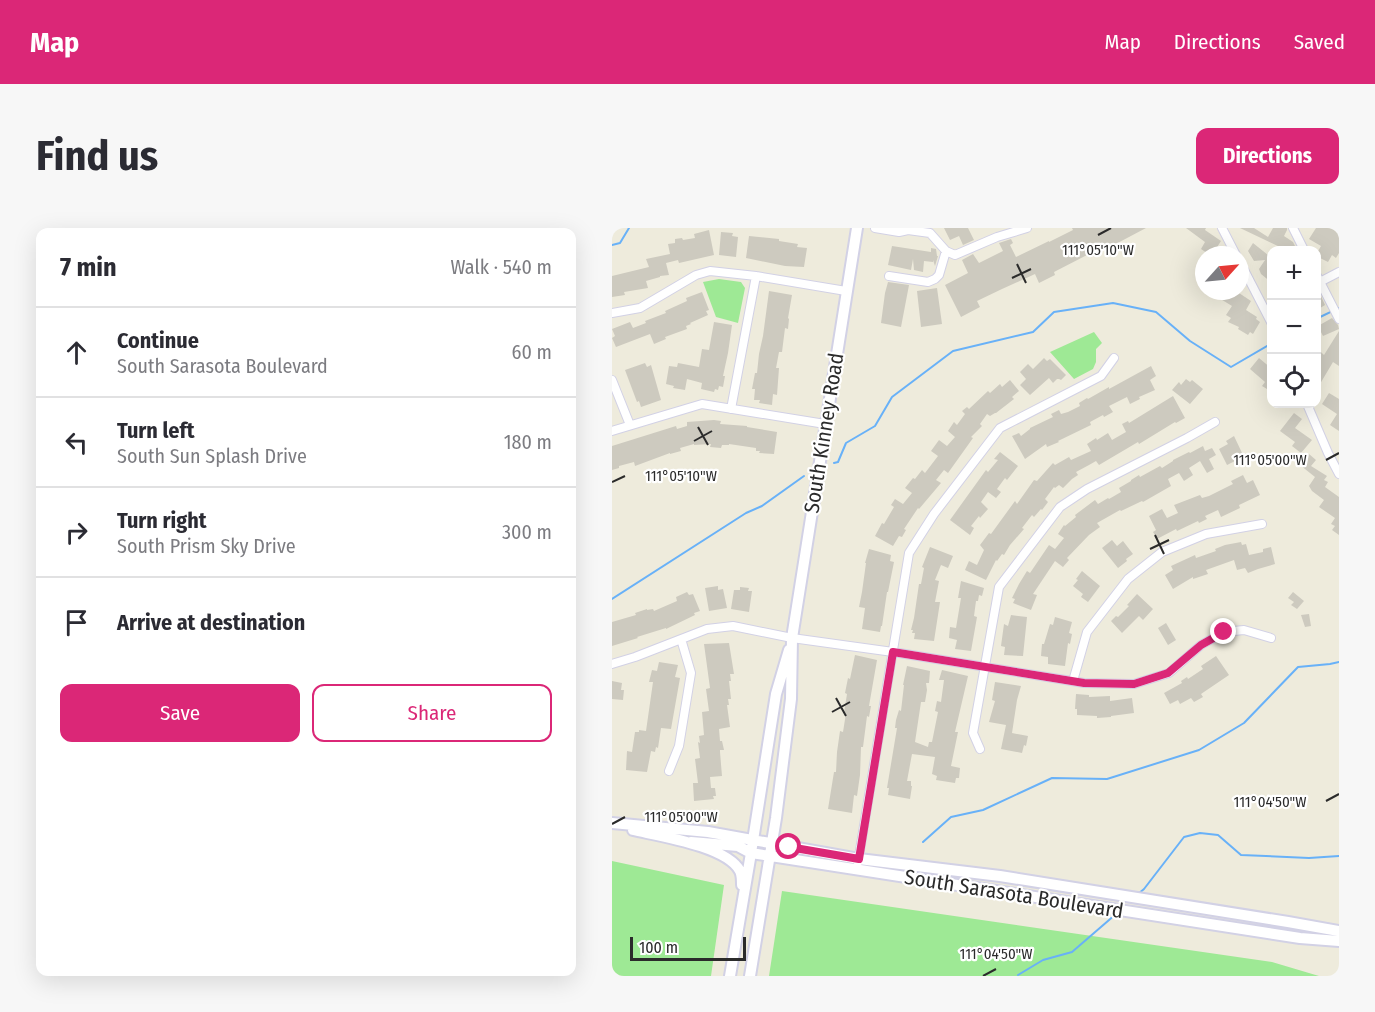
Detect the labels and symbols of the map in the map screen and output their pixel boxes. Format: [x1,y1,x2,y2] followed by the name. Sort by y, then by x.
[1062,241,1134,259] text: 111°05'10"W
[1195,246,1249,300] north arrow
[798,351,850,515] street label: South Kinney Road
[1233,451,1307,469] text: 111°05'00"W
[645,467,717,485] text: 111°05'10"W
[1210,618,1236,644] route end
[1234,793,1306,811] text: 111°04'50"W
[644,808,718,826] text: 111°05'00"W
[775,833,801,859] route start
[903,864,1125,924] street label: South Sarasota Boulevard
[630,934,746,962] scale bar
[960,945,1032,963] text: 111°04'50"W

